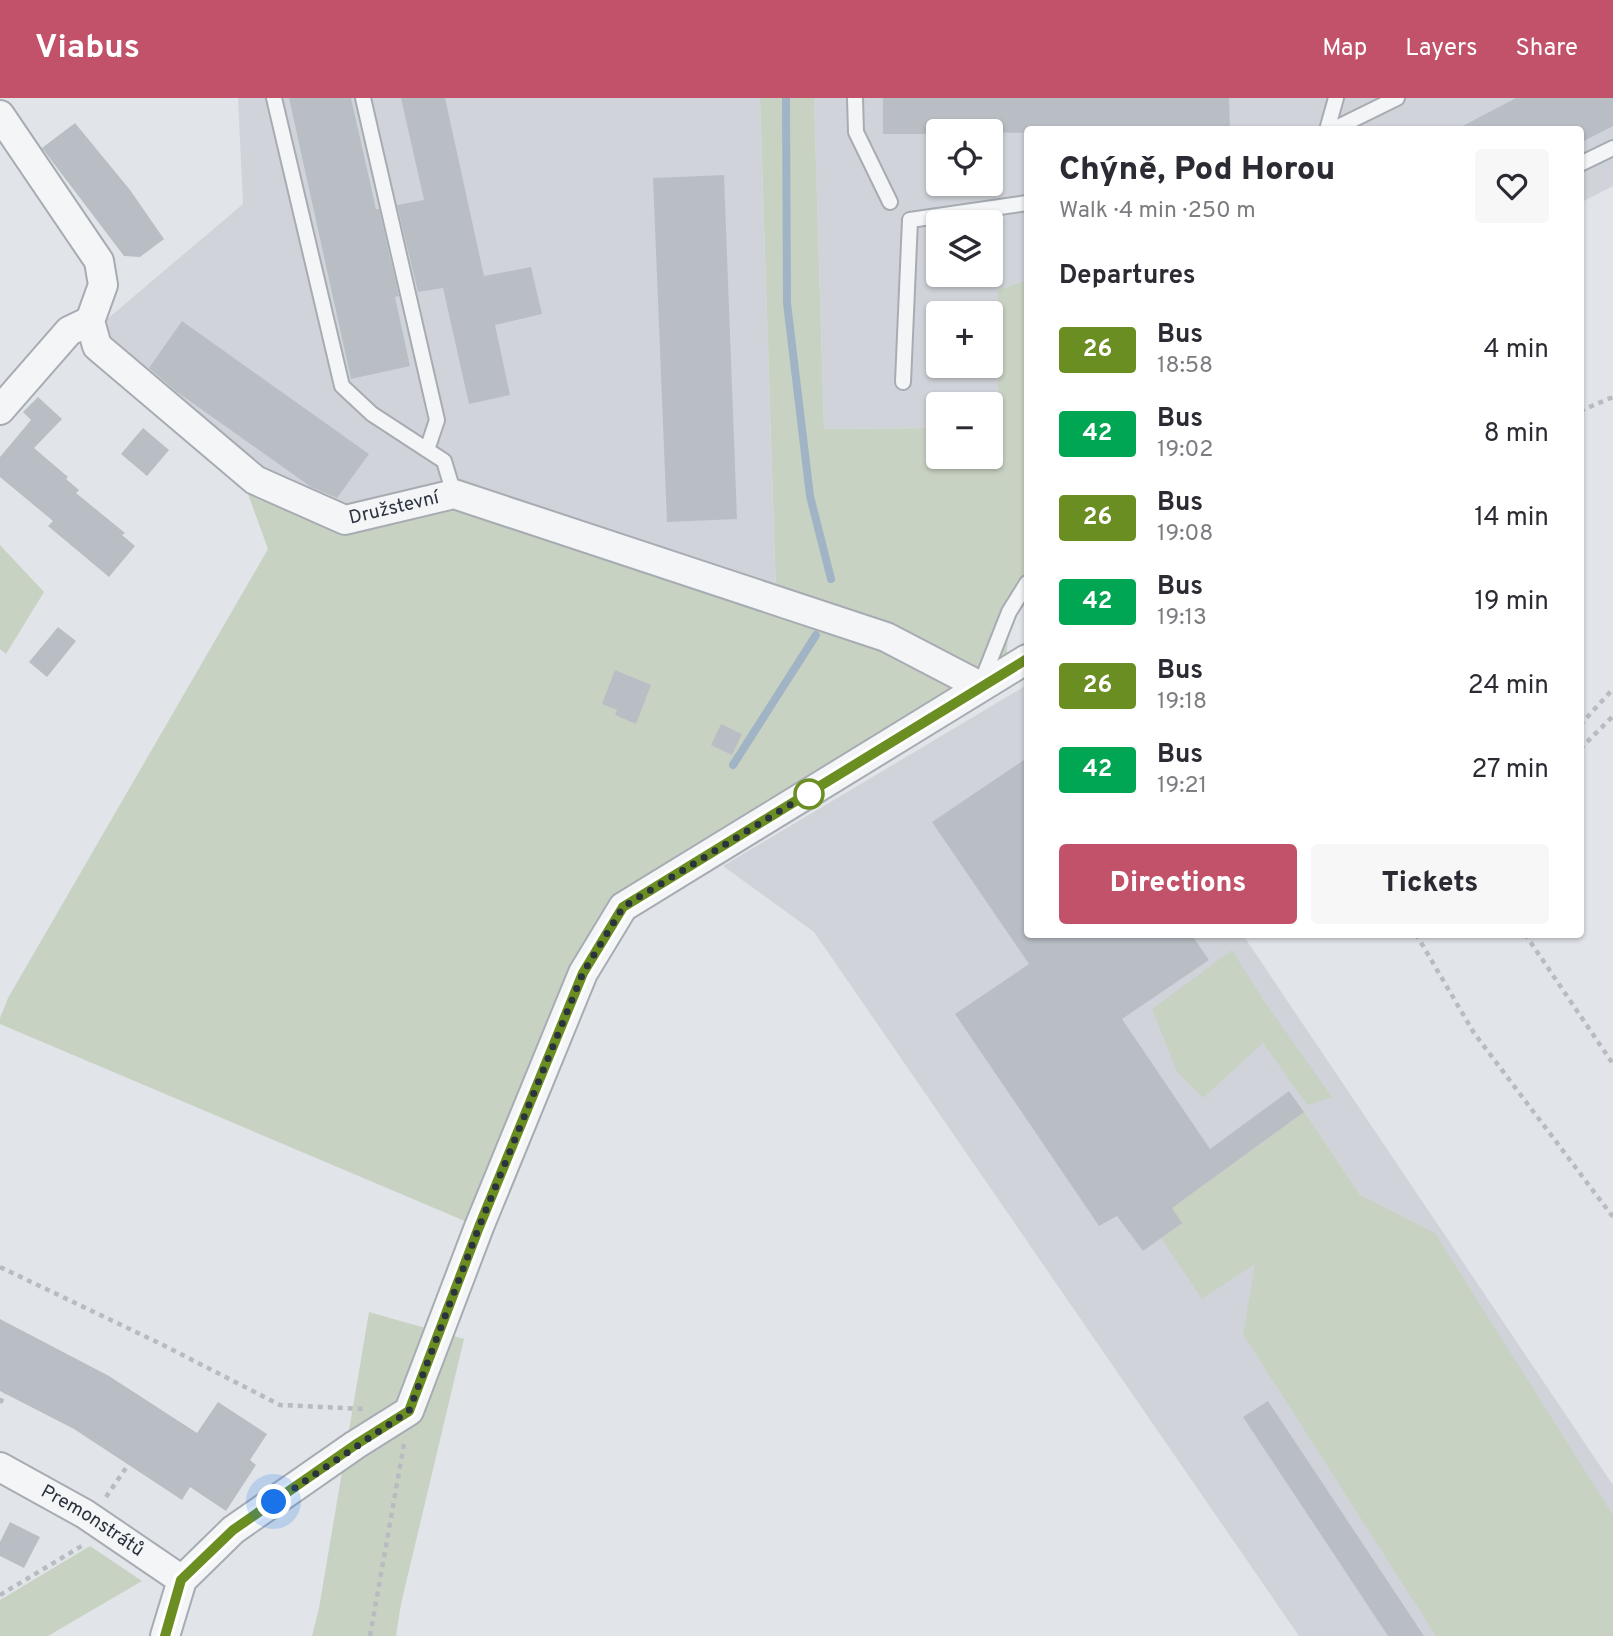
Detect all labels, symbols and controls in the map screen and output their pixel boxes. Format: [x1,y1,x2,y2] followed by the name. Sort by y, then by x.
[35,28,140,70] text: Viabus
[1322,34,1367,64] text: Map
[1405,34,1477,64] text: Layers
[1515,34,1578,64] text: Share
[926,119,1003,469] map controls
[926,119,1003,196] button: locate
[1475,149,1549,223] button: heart
[1059,150,1335,192] text: Chýně, Pod Horou
[1059,197,1256,226] text: Walk · 4 min · 250 m
[926,210,1003,287] button: layers
[1059,260,1196,293] text: Departures
[926,301,1003,378] button: +
[1157,319,1203,352] text: Bus
[1483,334,1549,367] text: 4 min
[1083,335,1112,365] text: 26
[1157,352,1213,381] text: 18:58
[926,392,1003,469] button: −
[1157,403,1203,436] text: Bus
[1484,418,1549,451] text: 8 min
[1082,419,1113,449] text: 42
[1157,436,1213,465] text: 19:02
[347,486,443,531] street label: Družstevní
[1157,487,1203,520] text: Bus
[1474,502,1549,535] text: 14 min
[1083,503,1112,533] text: 26
[1157,520,1213,549] text: 19:08
[1157,571,1203,604] text: Bus
[1474,586,1549,619] text: 19 min
[1082,587,1113,617] text: 42
[1157,604,1207,633] text: 19:13
[1157,655,1203,688] text: Bus
[1468,670,1549,703] text: 24 min
[1083,671,1112,701] text: 26
[1157,688,1207,717] text: 19:18
[1157,739,1203,772] text: Bus
[1471,754,1549,787] text: 27 min
[1082,755,1113,785] text: 42
[1157,772,1207,801] text: 19:21
[794,779,824,809] unlabelled marker
[1059,844,1297,924] button: Directions
[1311,844,1549,924] button: Tickets
[36,1480,148,1562] street label: Premonstrátů
[256,1484,291,1519] your location

